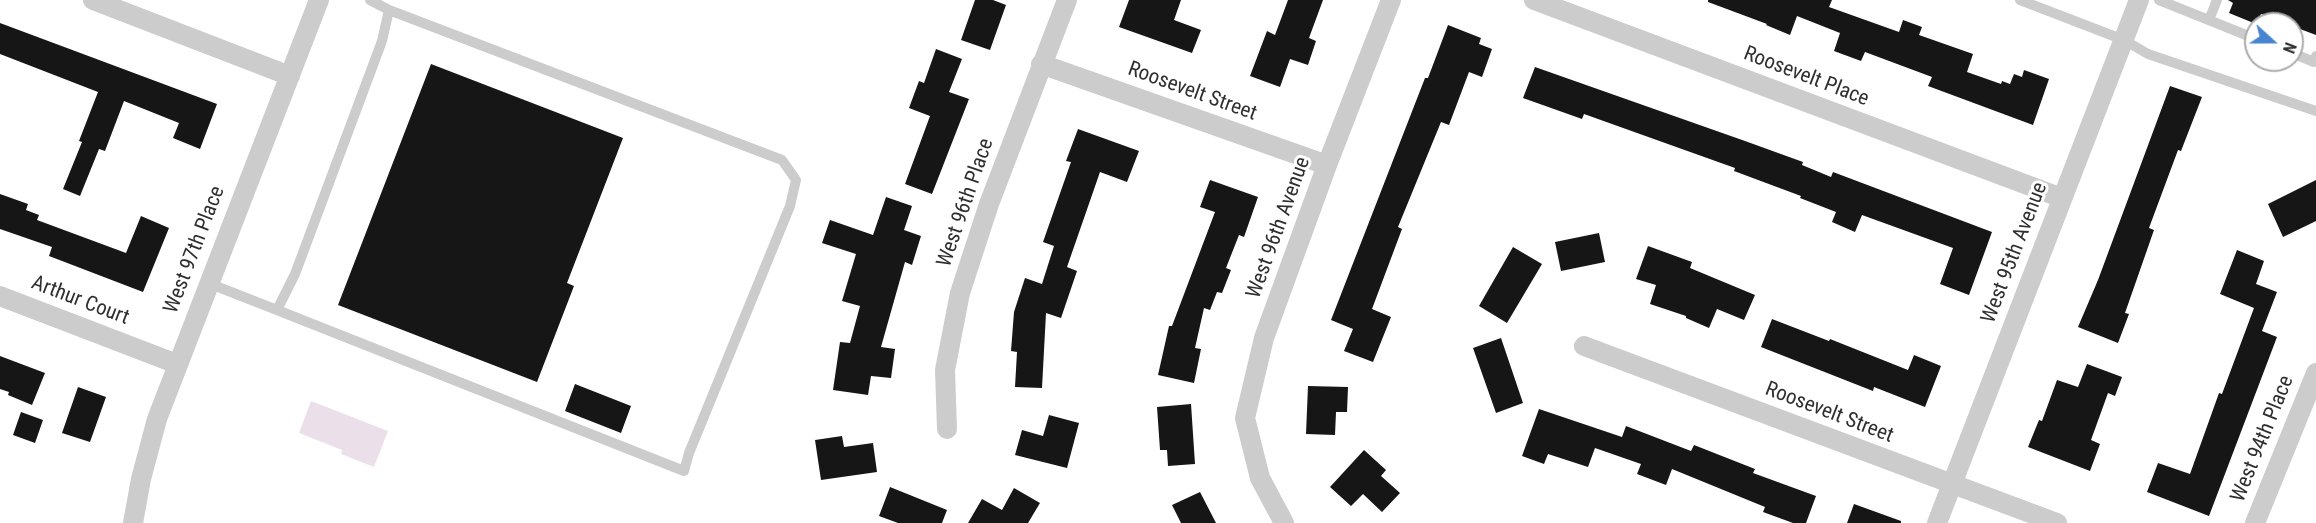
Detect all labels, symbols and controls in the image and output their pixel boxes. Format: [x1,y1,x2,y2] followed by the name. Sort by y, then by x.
[2244,12,2304,72] north arrow
[2279,40,2300,56] text: N
[1740,42,1872,112] street label: Roosevelt Place
[1124,57,1260,127] street label: Roosevelt Street
[932,136,1000,270] street label: West 96th Place
[1242,154,1316,302] street label: West 96th Avenue
[1977,179,2053,327] street label: West 95th Avenue
[159,183,231,317] street label: West 97th Place
[28,271,132,331] street label: Arthur Court
[2226,372,2300,506] street label: West 94th Place
[1761,377,1897,449] street label: Roosevelt Street

